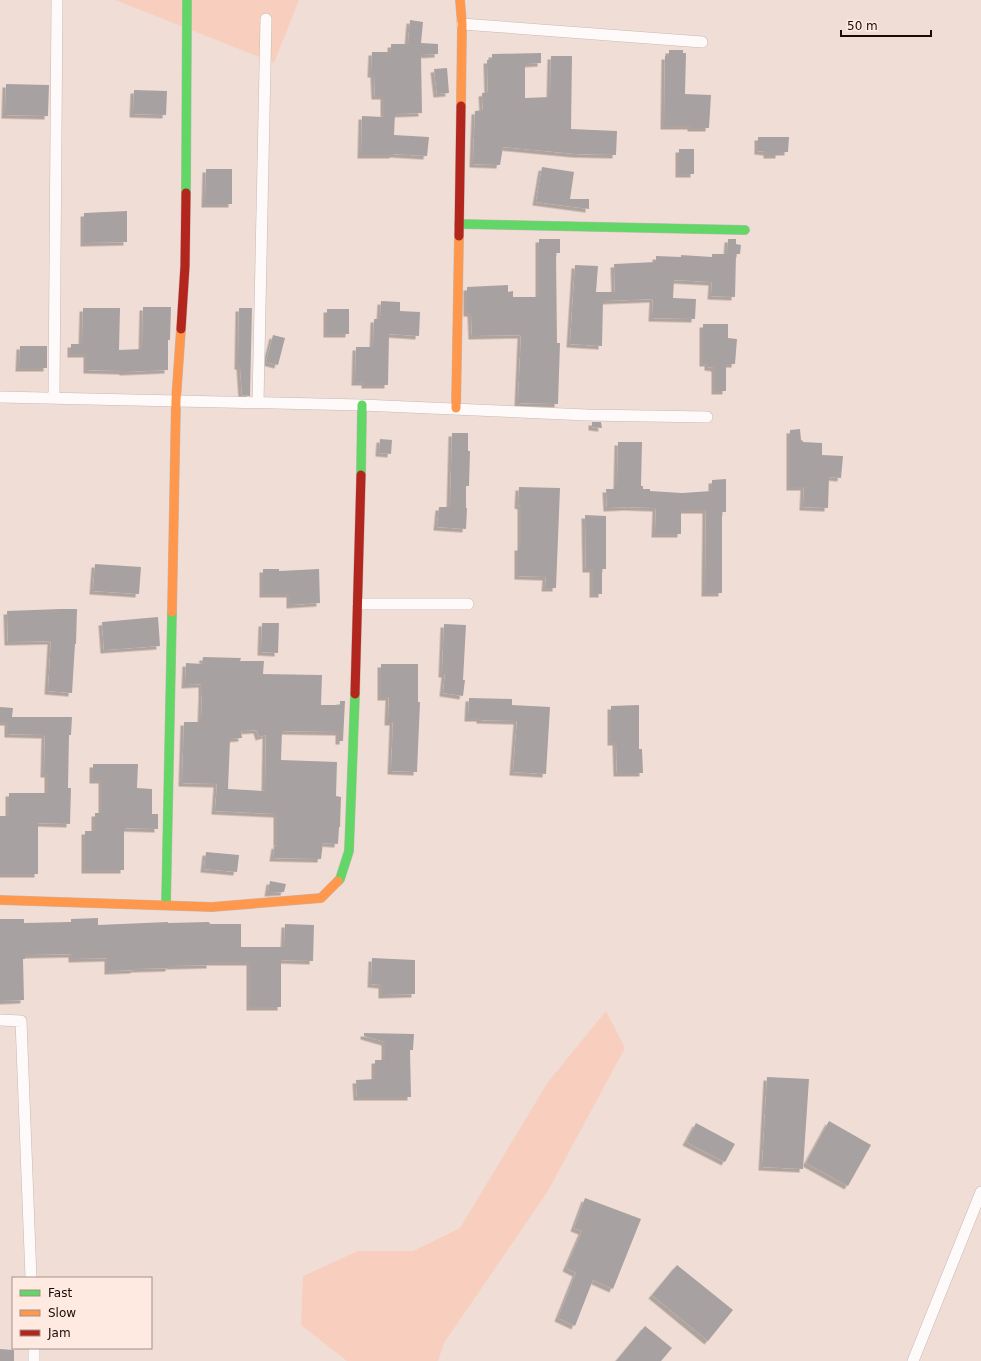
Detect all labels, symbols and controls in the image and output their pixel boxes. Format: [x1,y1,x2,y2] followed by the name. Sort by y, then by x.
[841,12,931,38] scale bar
[847,19,878,33] text: 50 m
[12,1277,152,1349] legend
[48,1286,72,1300] text: Fast
[48,1306,76,1320] text: Slow
[47,1326,71,1340] text: Jam

